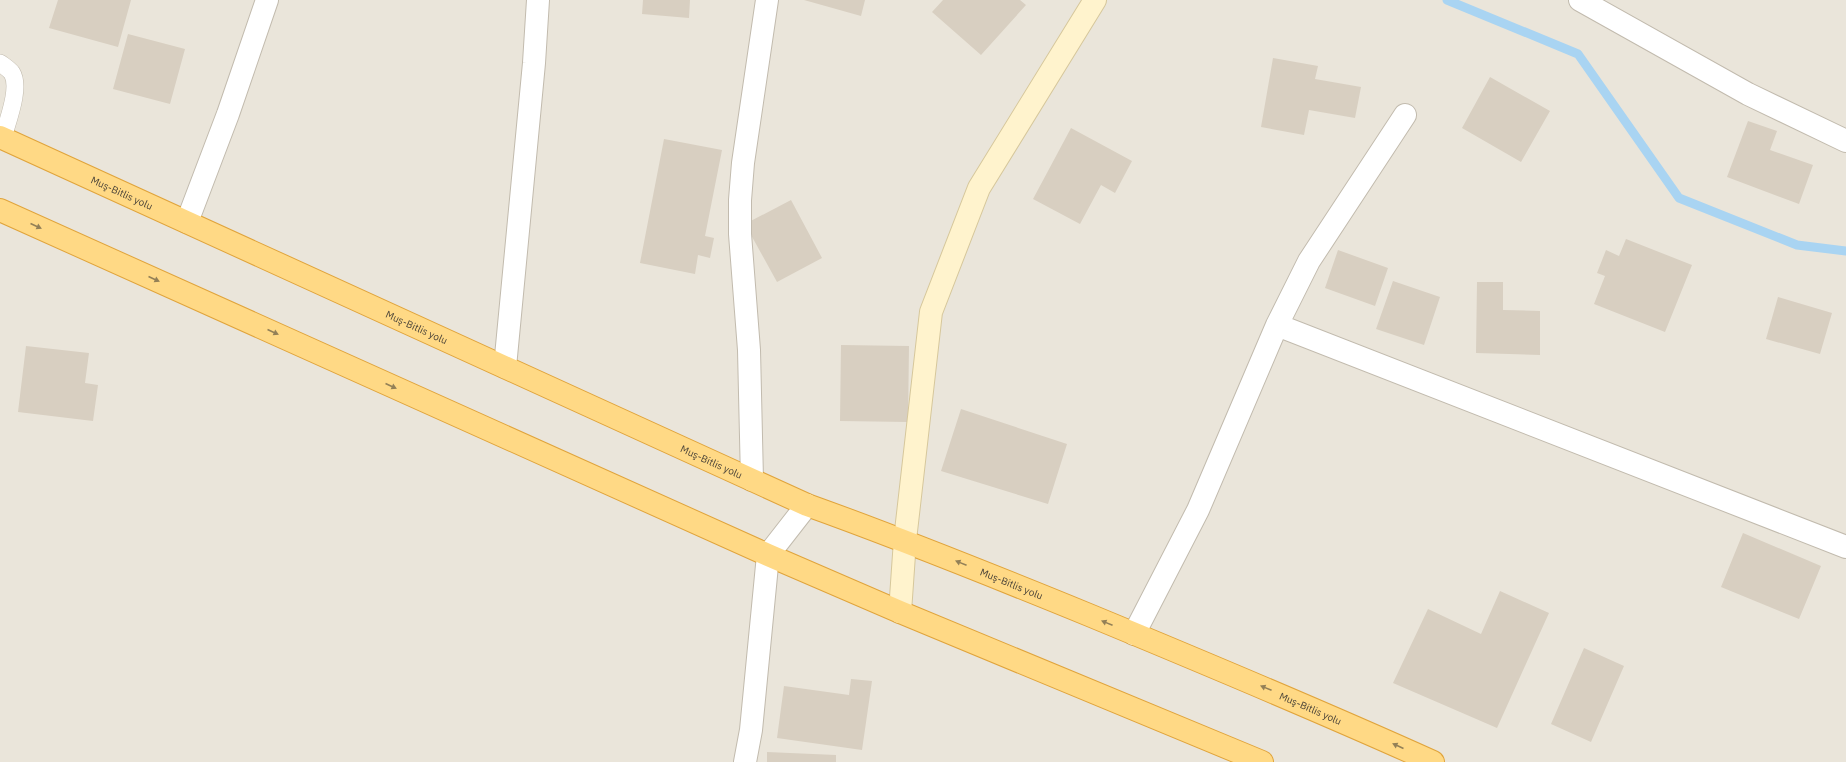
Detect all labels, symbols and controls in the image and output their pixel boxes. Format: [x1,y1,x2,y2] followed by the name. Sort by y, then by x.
[89,173,155,212] street label: Muş-Bitlis yolu
[30,223,41,229] one-way arrow
[149,276,160,282] one-way arrow
[384,307,450,347] street label: Muş-Bitlis yolu
[267,330,279,336] one-way arrow
[386,383,397,389] one-way arrow
[679,442,745,481] street label: Muş-Bitlis yolu
[955,560,966,566] one-way arrow
[978,565,1045,602] street label: Muş-Bitlis yolu
[1100,619,1112,625] one-way arrow
[1261,685,1272,691] one-way arrow
[1277,689,1344,727] street label: Muş-Bitlis yolu
[1392,743,1403,749] one-way arrow

